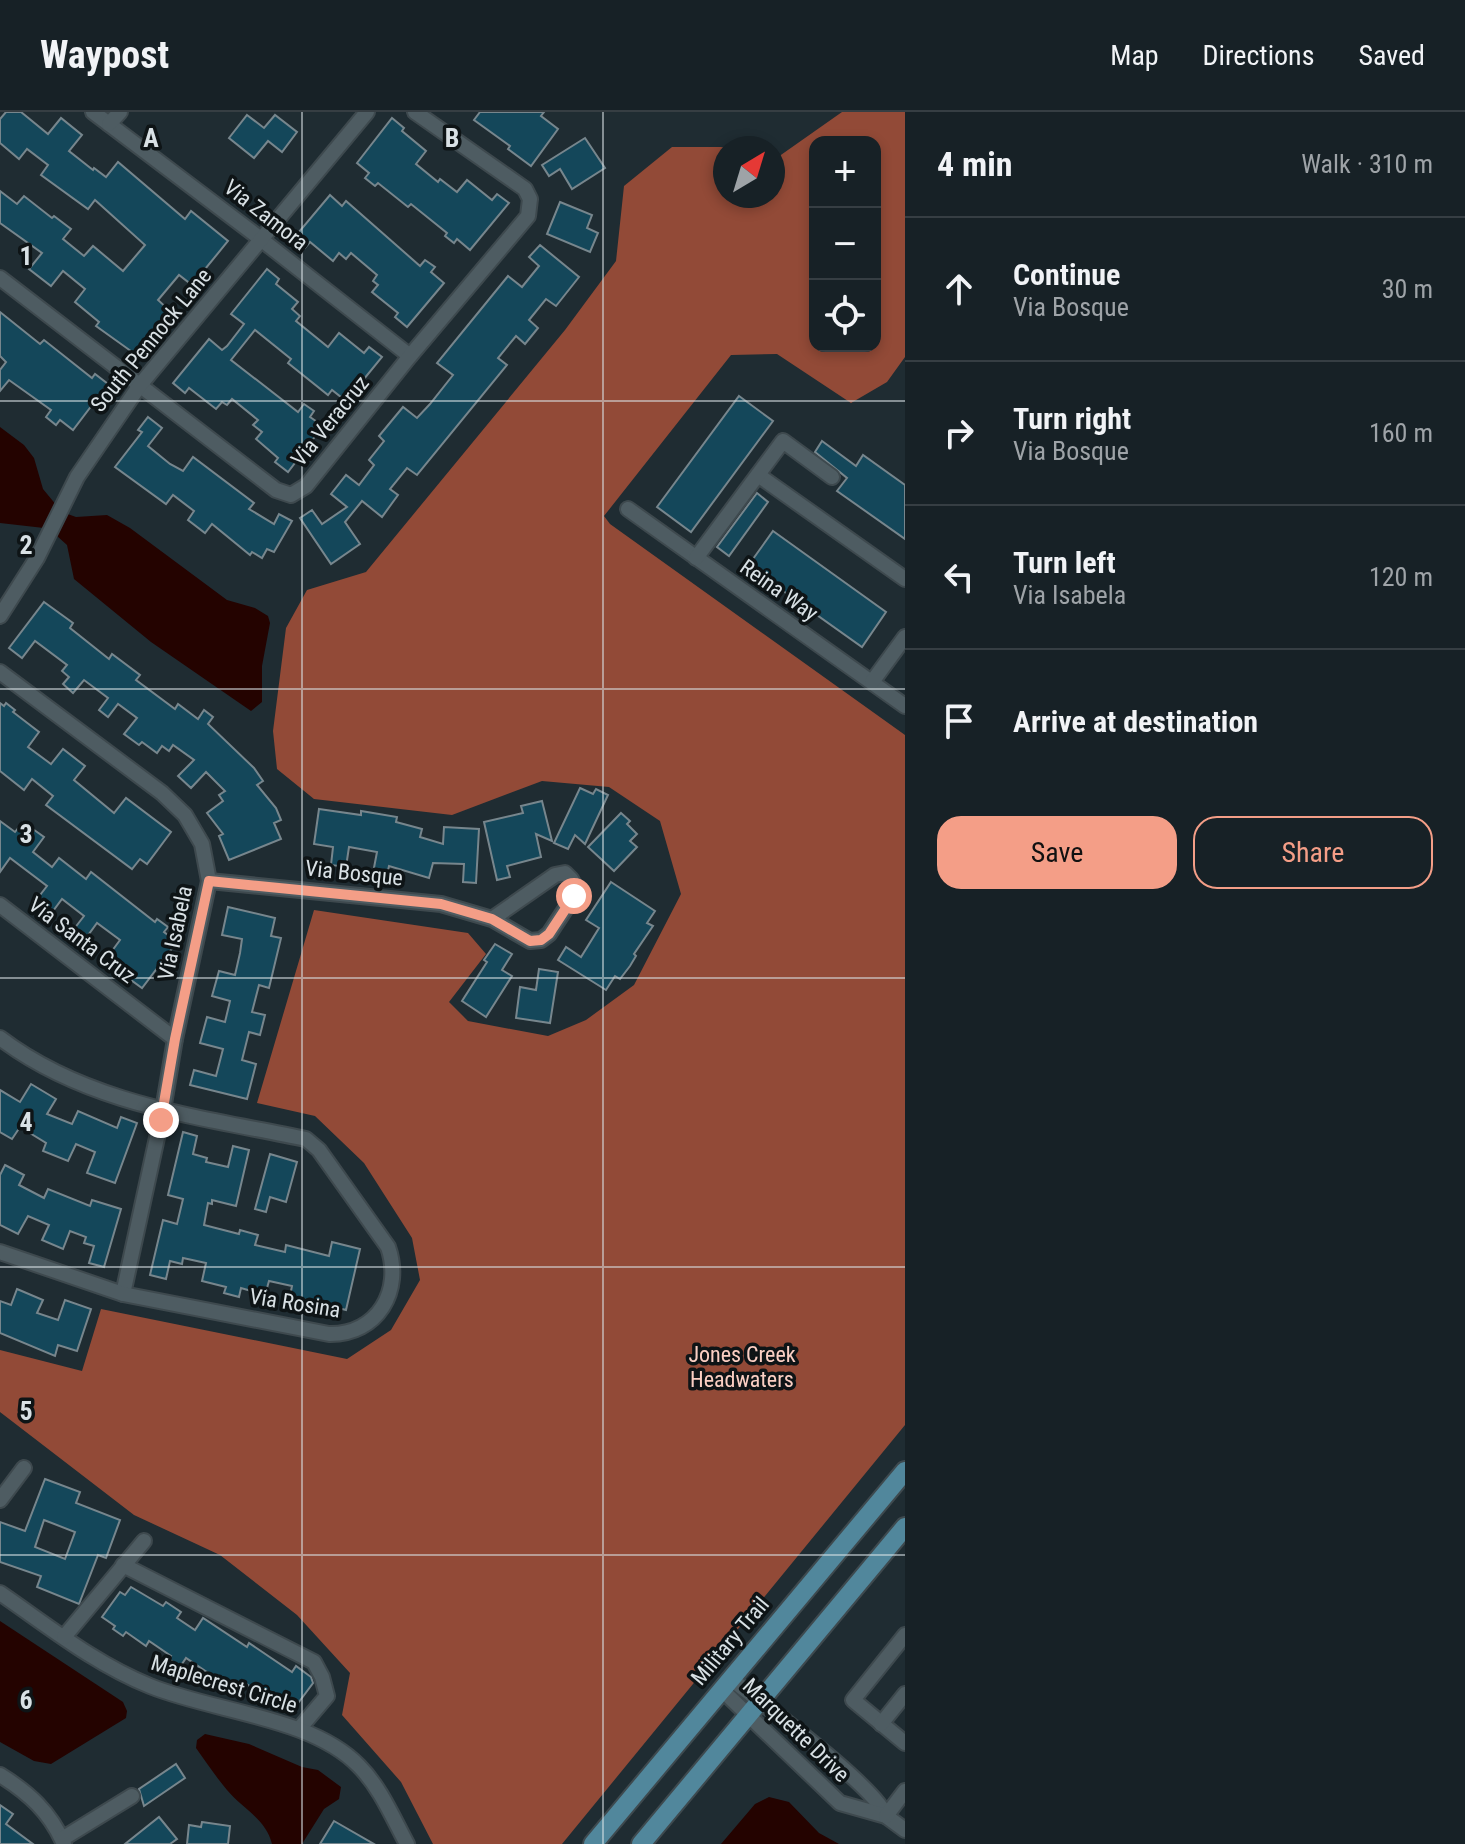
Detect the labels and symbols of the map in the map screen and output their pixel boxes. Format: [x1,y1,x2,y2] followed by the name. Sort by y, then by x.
[143,123,159,153] text: A
[445,123,459,153] text: B
[713,136,785,208] north arrow
[219,175,313,255] street label: Via Zamora
[19,241,33,271] text: 1
[86,263,216,417] street label: South Pennock Lane
[286,371,374,471] street label: Via Veracruz
[19,530,33,560] text: 2
[735,554,823,626] street label: Reina Way
[19,819,33,849] text: 3
[304,855,404,891] street label: Via Bosque
[556,878,592,914] route start
[153,884,197,982] street label: Via Isabela
[24,892,140,988] street label: Via Santa Cruz
[143,1102,179,1138] route end
[19,1107,33,1137] text: 4
[248,1283,342,1323] street label: Via Rosina
[688,1342,796,1392] park label: Jones Creek Headwaters
[19,1396,33,1426] text: 5
[686,1592,774,1690] street label: Military Trail
[148,1650,300,1718] street label: Maplecrest Circle
[738,1673,854,1787] street label: Marquette Drive
[19,1685,33,1715] text: 6

